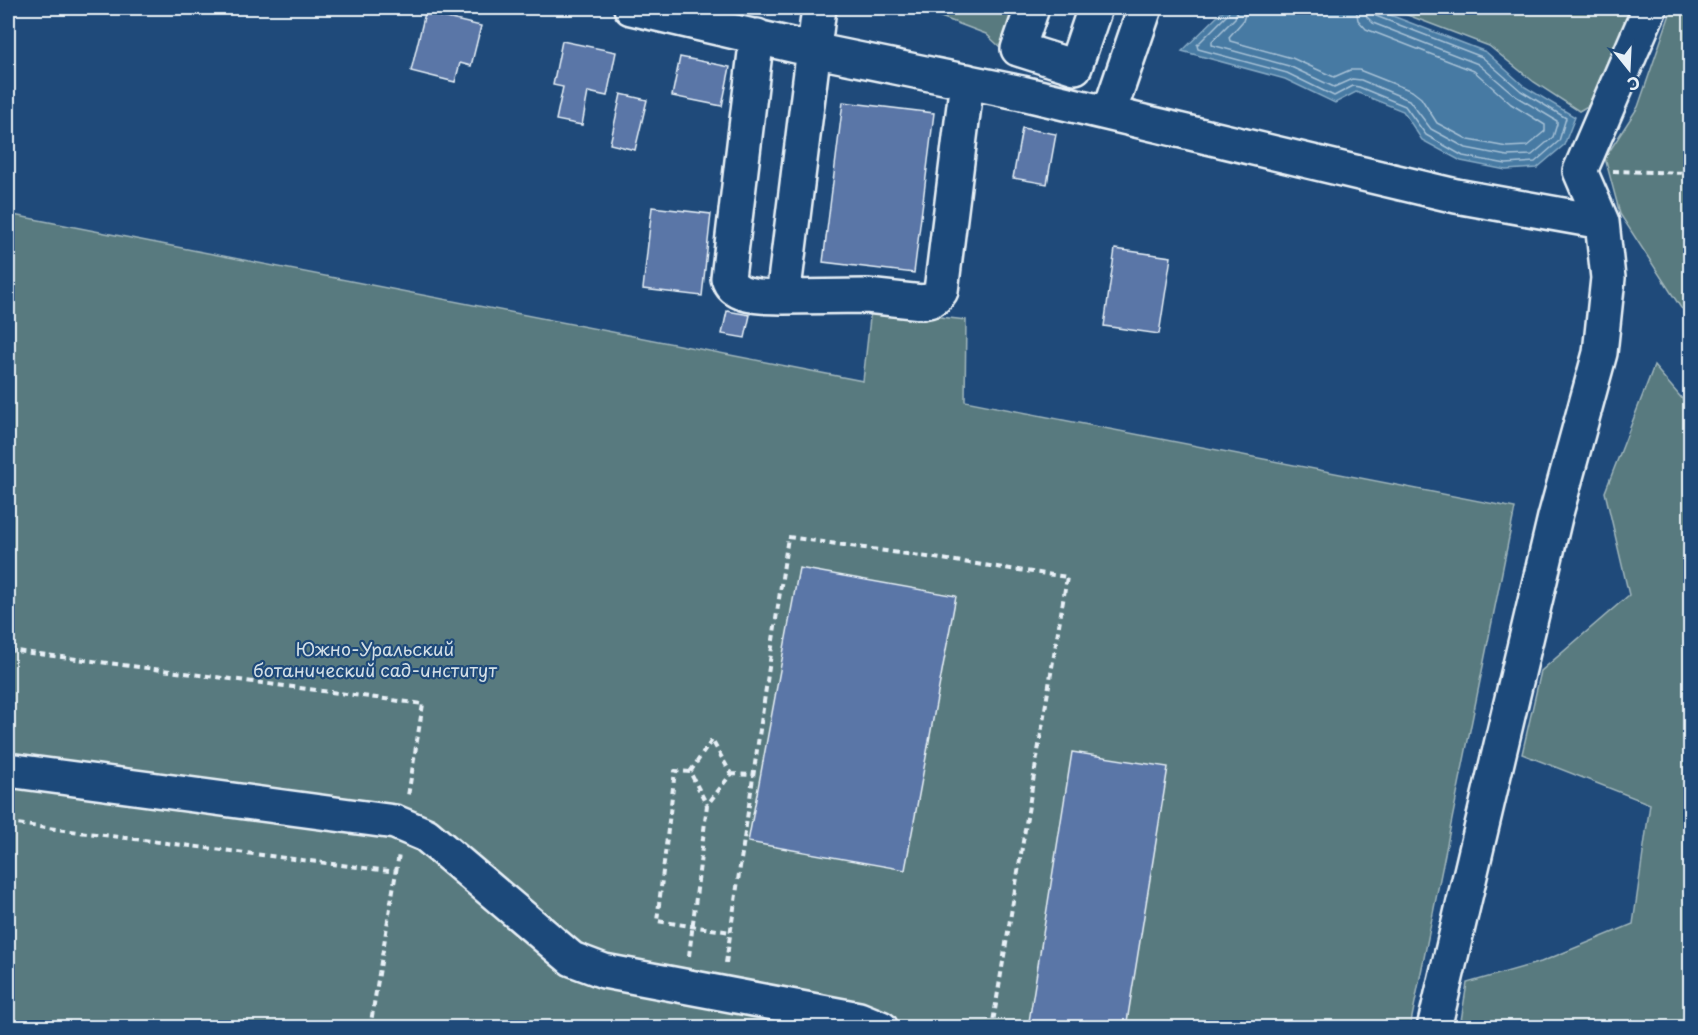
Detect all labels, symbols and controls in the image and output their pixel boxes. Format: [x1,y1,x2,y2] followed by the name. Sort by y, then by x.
[1599,39,1659,99] north arrow
[1625,71,1643,97] text: С
[253,635,497,683] park label: Южно-Уральский ботанический сад-институт

